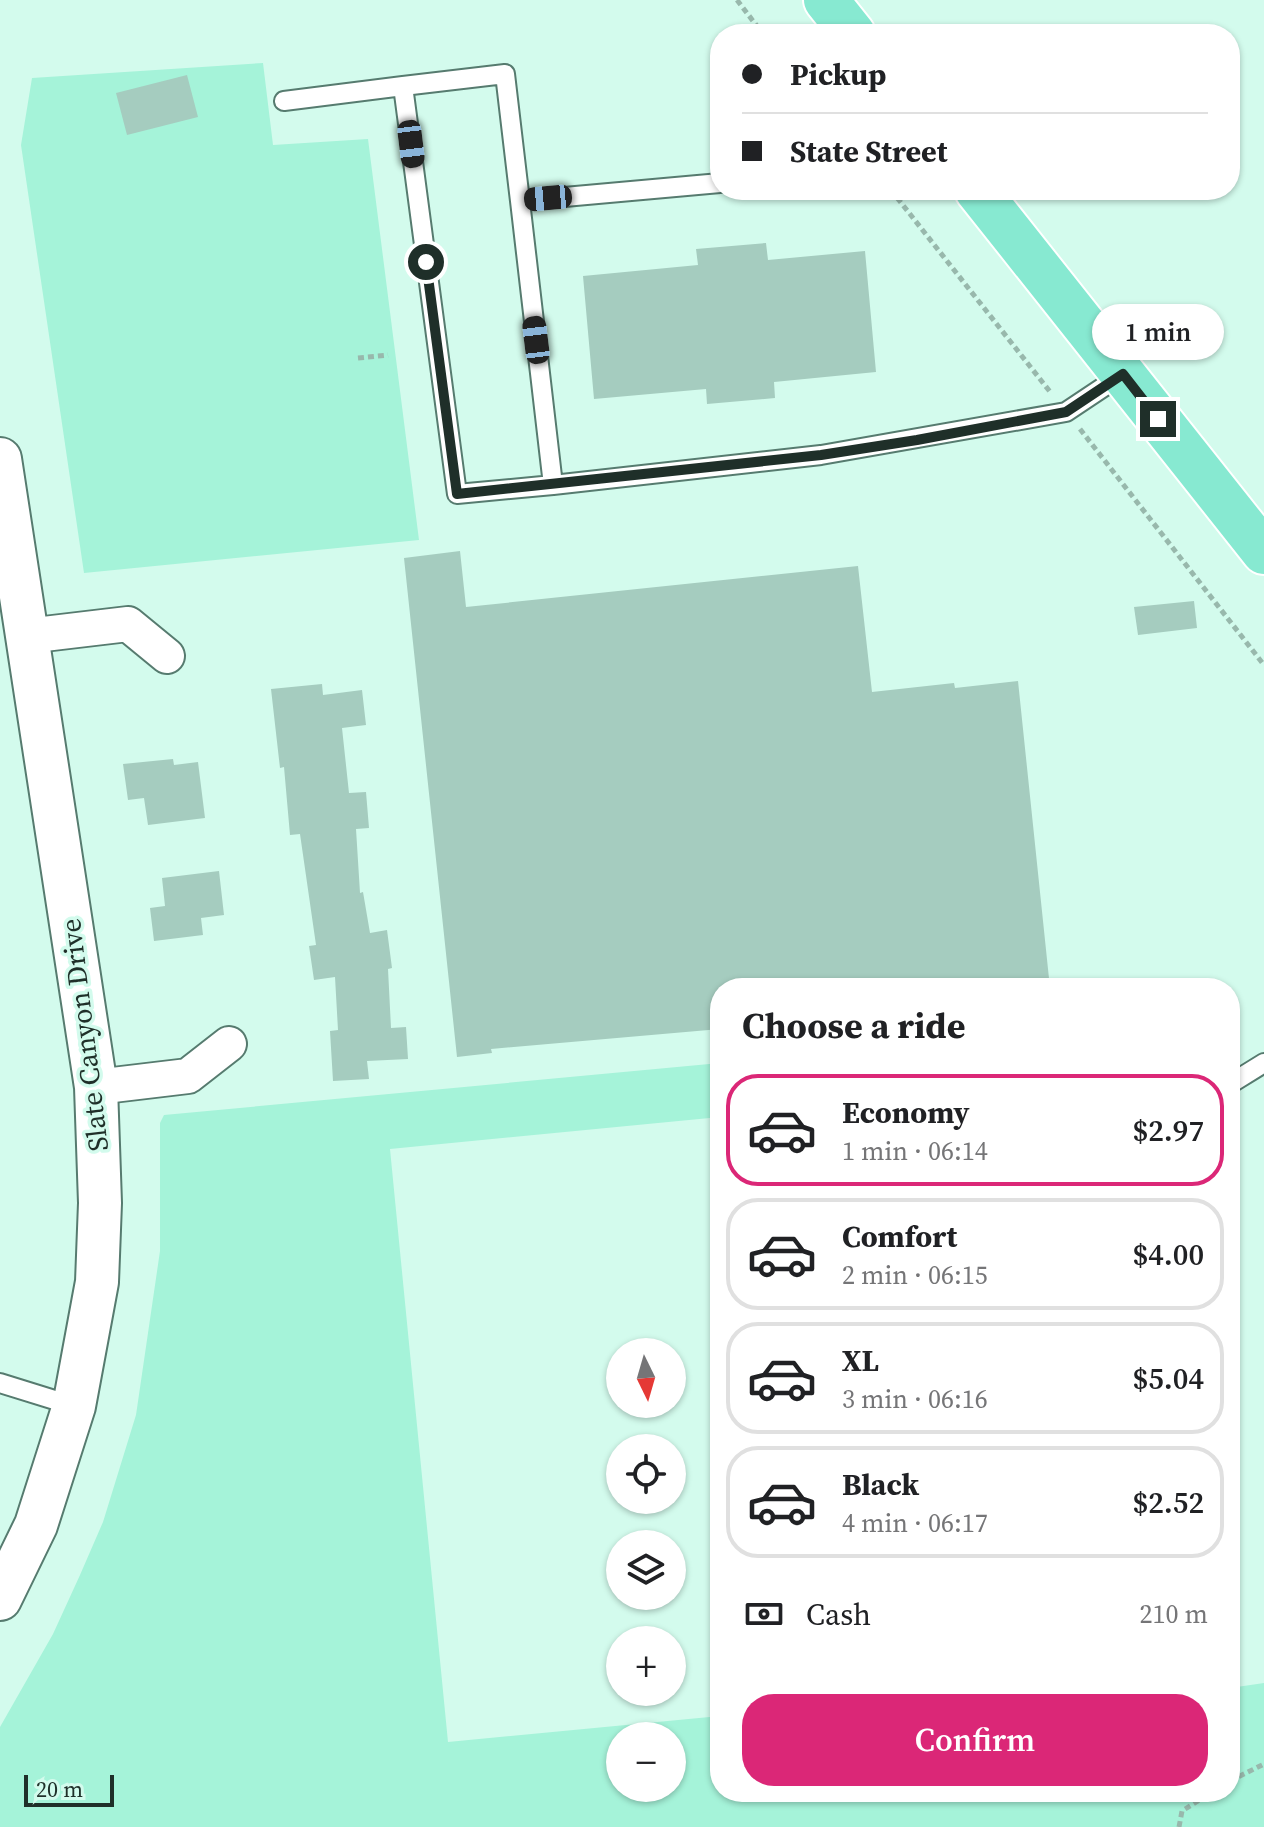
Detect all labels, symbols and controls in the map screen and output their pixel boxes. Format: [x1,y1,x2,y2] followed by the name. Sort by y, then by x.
[790,54,886,95] text: Pickup
[396,119,426,169] car
[790,131,947,172] text: State Street
[523,184,573,212] car
[408,244,444,280] route start
[1092,303,1224,359] callout: 1 min
[1125,314,1191,350] text: 1 min
[521,315,551,365] car
[1140,401,1176,437] route end
[51,916,117,1154] street label: Slate Canyon Drive
[742,1001,965,1050] text: Choose a ride
[842,1092,970,1133] text: Economy
[746,1094,818,1166] icon: car
[1133,1110,1204,1151] text: $2.97
[842,1133,988,1169] text: 1 min · 06:14
[842,1216,957,1257] text: Comfort
[746,1218,818,1290] icon: car
[1133,1234,1204,1275] text: $4.00
[842,1257,988,1293] text: 2 min · 06:15
[606,1338,686,1418] north arrow
[606,1338,686,1802] map controls
[842,1340,879,1381] text: XL
[746,1342,818,1414] icon: car
[1133,1358,1204,1399] text: $5.04
[842,1381,988,1417] text: 3 min · 06:16
[606,1434,686,1514] button: locate
[842,1464,919,1505] text: Black
[746,1466,818,1538] icon: car
[1133,1482,1204,1523] text: $2.52
[842,1505,988,1541] text: 4 min · 06:17
[606,1530,686,1610] button: layers
[742,1592,786,1636] icon: cash
[806,1594,871,1635] text: Cash
[1140,1596,1208,1632] text: 210 m
[606,1626,686,1706] button: +
[742,1694,1208,1786] button: Confirm
[606,1722,686,1802] button: −
[24,1771,114,1807] scale bar
[36,1774,83,1804] text: 20 m

